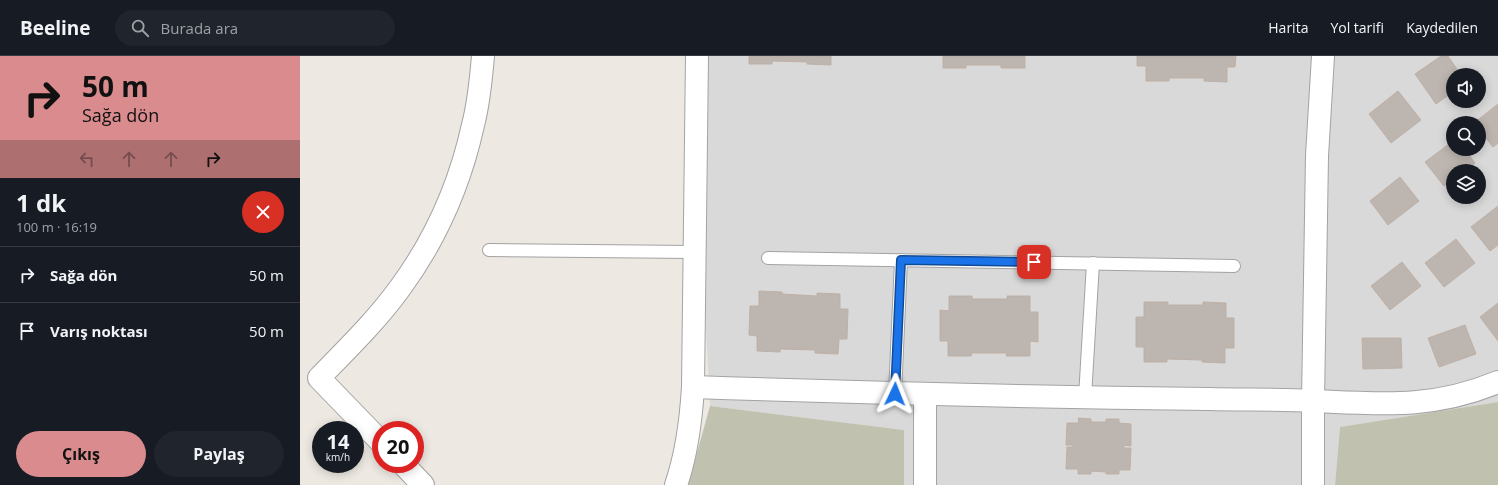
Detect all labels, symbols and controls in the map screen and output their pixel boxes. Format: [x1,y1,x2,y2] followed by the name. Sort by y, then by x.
[115,10,395,46] search box
[20,15,91,41] text: Beeline
[129,17,151,39] icon: search
[161,18,238,38] text: Burada ara
[1268,18,1308,37] text: Harita
[1330,18,1384,37] text: Yol tarifi
[1406,18,1478,37] text: Kaydedilen
[82,67,149,105] text: 50 m
[1446,68,1486,204] map controls
[1446,68,1486,108] button: sound
[16,72,68,124] icon: right
[82,103,159,127] text: Sağa dön
[1446,116,1486,156] button: search
[76,148,98,170] icon: left
[118,148,140,170] icon: ahead
[160,148,182,170] icon: ahead
[202,148,224,170] icon: right
[1446,164,1486,204] button: layers
[16,186,66,219] text: 1 dk
[242,191,284,233] button: close
[16,218,97,236] text: 100 m · 16:19
[1017,245,1051,279] pin
[1023,251,1045,273] icon: arrive
[16,264,38,286] icon: right
[50,265,117,285] text: Sağa dön
[249,265,284,285] text: 50 m
[16,320,38,342] icon: arrive
[50,321,148,341] text: Varış noktası
[249,321,284,341] text: 50 m
[874,373,916,415] position arrow
[372,421,424,473] speed limit sign: 20
[327,428,349,455] text: 14
[16,431,146,477] button: Çıkış
[154,431,284,477] button: Paylaş
[326,450,350,464] text: km/h

